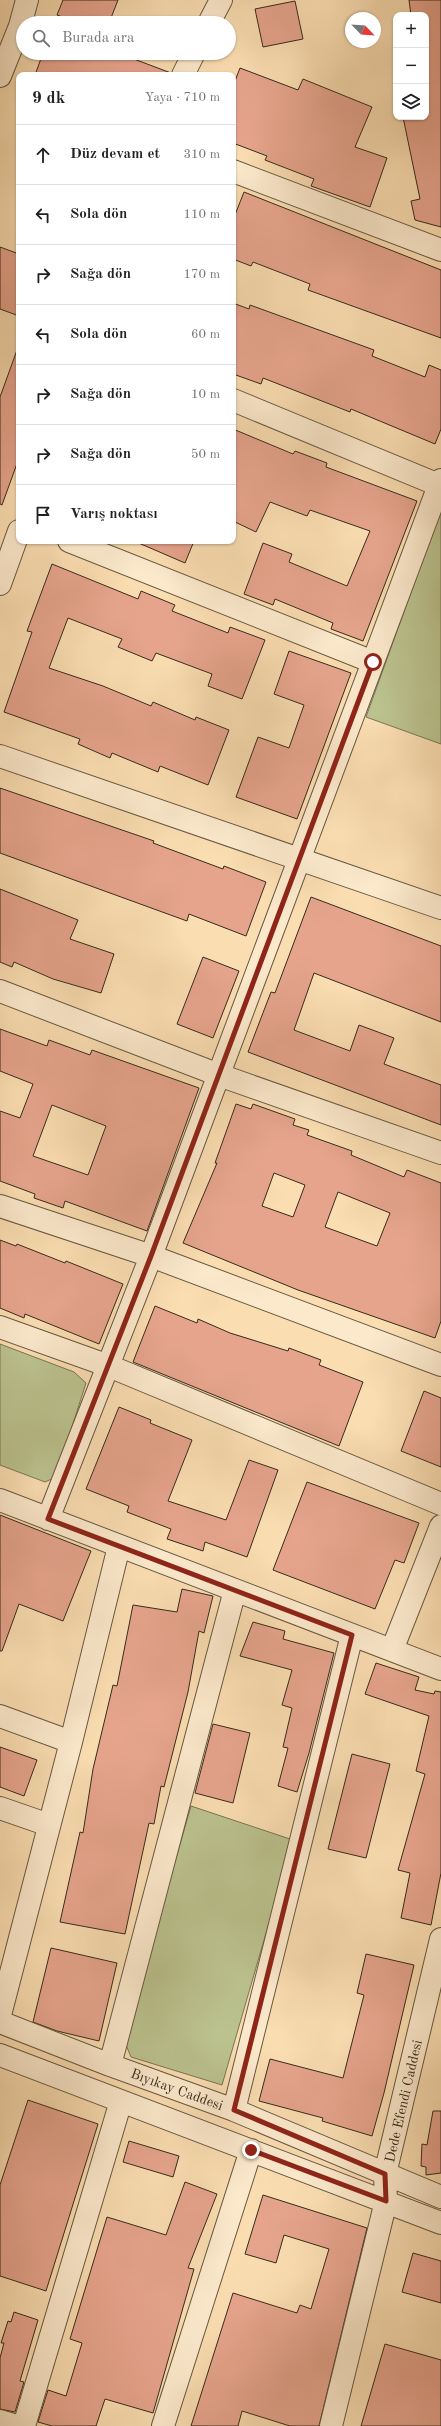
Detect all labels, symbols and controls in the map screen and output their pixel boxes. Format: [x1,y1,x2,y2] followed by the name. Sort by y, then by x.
[345,12,381,48] north arrow
[393,12,429,120] map controls
[393,12,429,48] button: +
[16,16,236,60] search box
[30,27,52,49] icon: search
[62,31,134,46] text: Burada ara
[393,48,429,84] button: −
[393,84,429,120] button: layers
[32,90,65,107] text: 9 dk
[145,91,220,104] text: Yaya · 710 m
[32,144,54,166] icon: ahead
[70,147,160,162] text: Düz devam et
[183,148,220,161] text: 310 m
[32,204,54,226] icon: left
[70,207,127,222] text: Sola dön
[183,208,220,221] text: 110 m
[32,264,54,286] icon: right
[70,267,131,282] text: Sağa dön
[183,268,220,281] text: 170 m
[32,324,54,346] icon: left
[70,327,127,342] text: Sola dön
[191,328,220,341] text: 60 m
[32,384,54,406] icon: right
[70,387,131,402] text: Sağa dön
[191,388,220,401] text: 10 m
[32,444,54,466] icon: right
[70,447,131,462] text: Sağa dön
[191,448,220,461] text: 50 m
[32,504,54,526] icon: arrive
[70,507,158,522] text: Varış noktası
[364,653,382,671] route start
[383,2038,425,2164] street label: Dede Efendi Caddesi
[129,2067,225,2113] street label: Bıyıkay Caddesi
[242,2141,260,2159] route end

